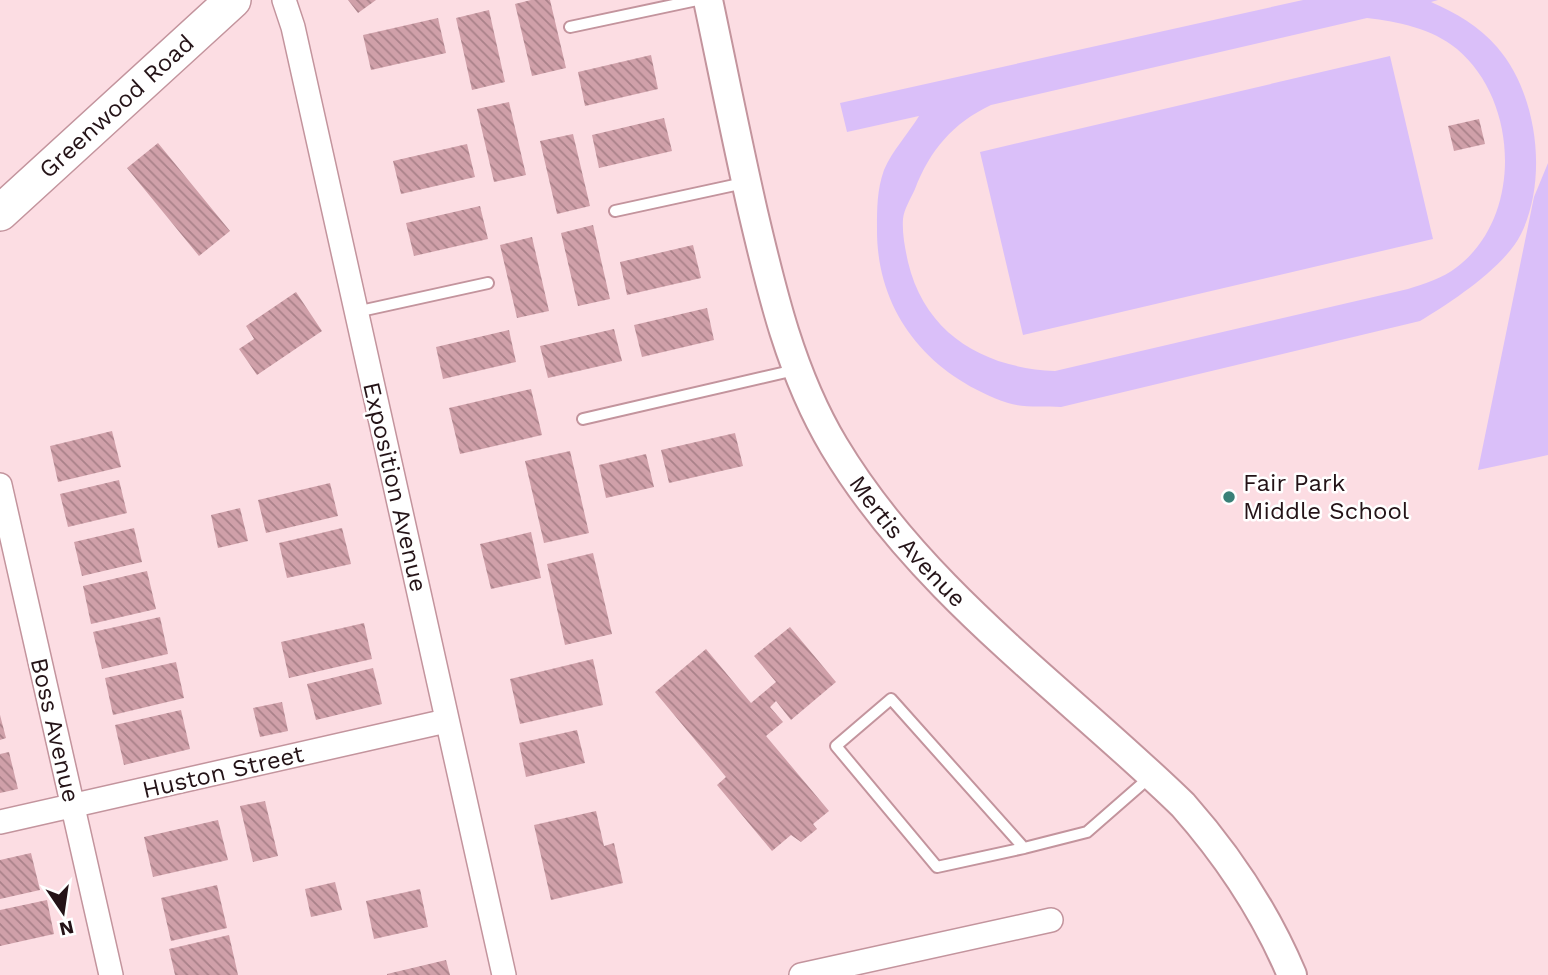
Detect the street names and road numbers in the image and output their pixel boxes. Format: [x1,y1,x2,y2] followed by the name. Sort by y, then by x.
[34,29,200,184] street label: Greenwood Road
[357,379,433,595] street label: Exposition Avenue
[843,470,971,613] street label: Mertis Avenue
[25,655,85,805] street label: Boss Avenue
[140,740,306,804] street label: Huston Street

